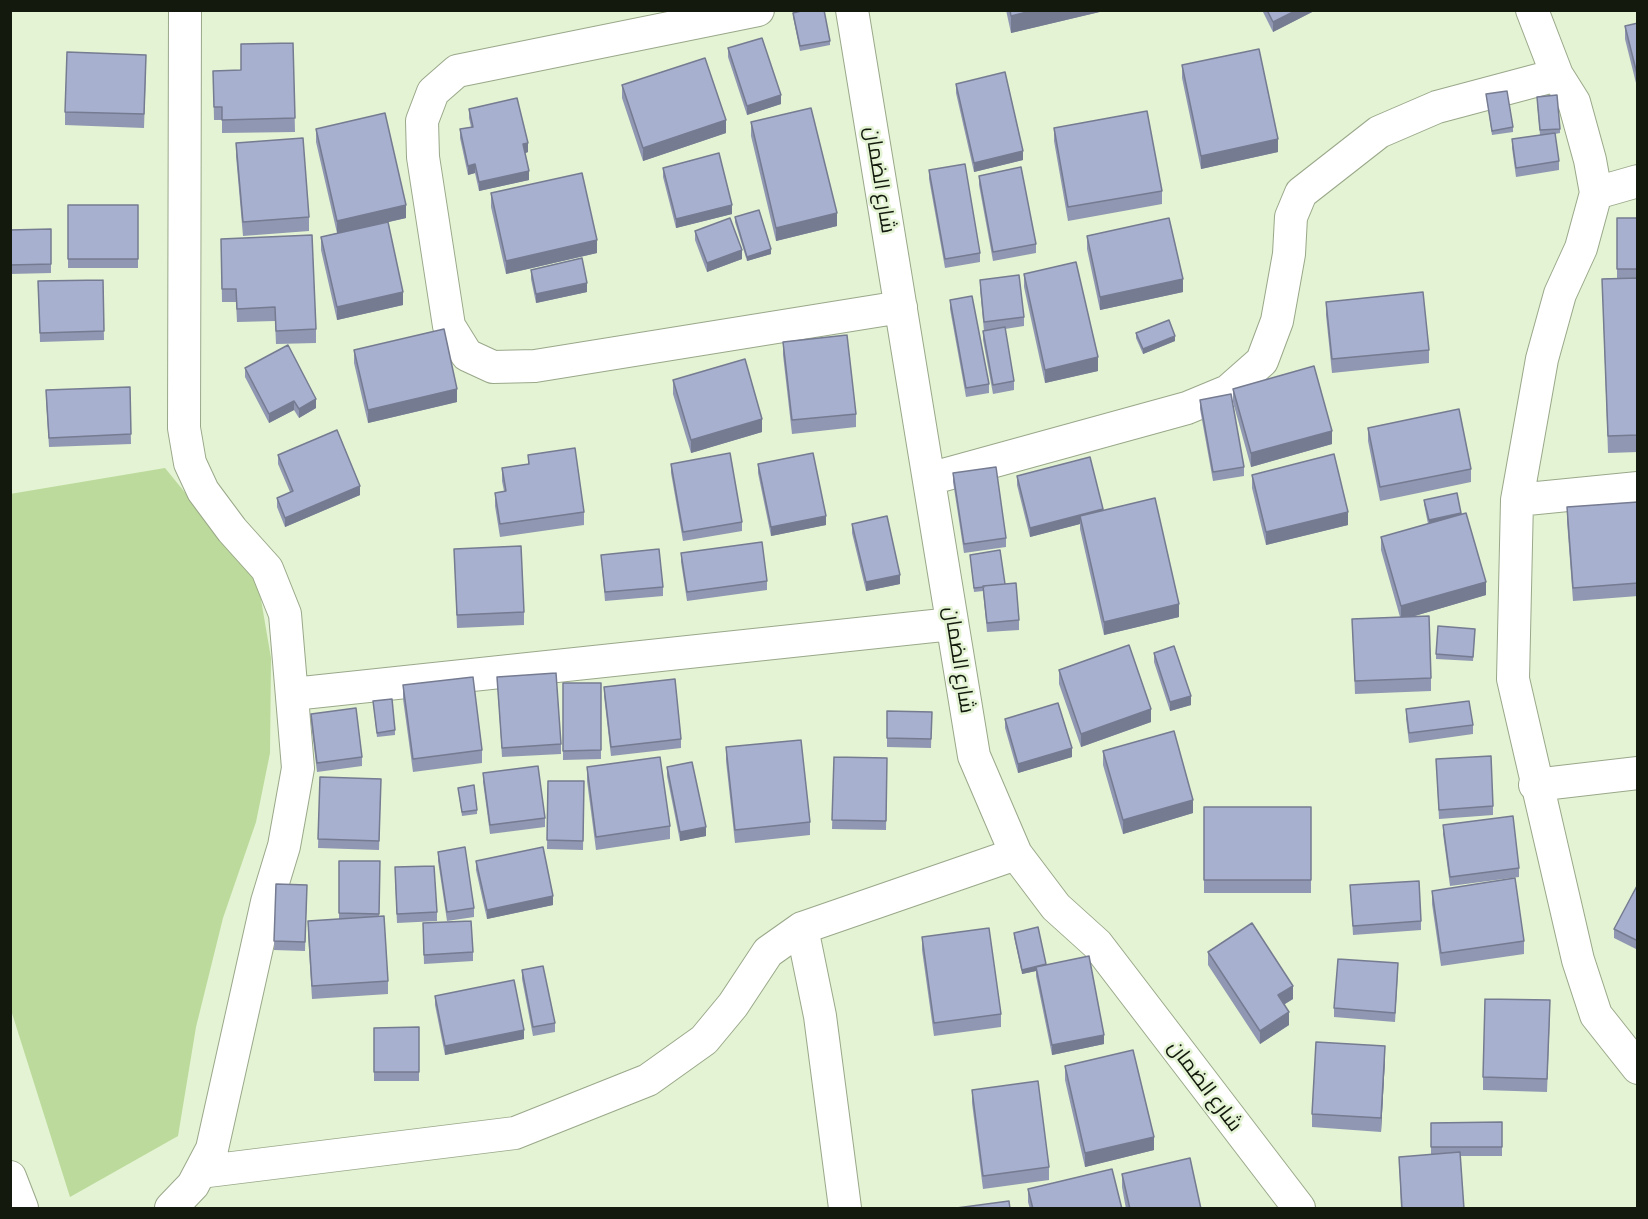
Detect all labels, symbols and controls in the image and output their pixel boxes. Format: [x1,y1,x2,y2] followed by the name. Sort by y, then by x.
[859,125,901,235] street label: شارع الضمان
[938,605,980,715] street label: شارع الضمان
[1162,1035,1248,1137] street label: شارع الضمان

